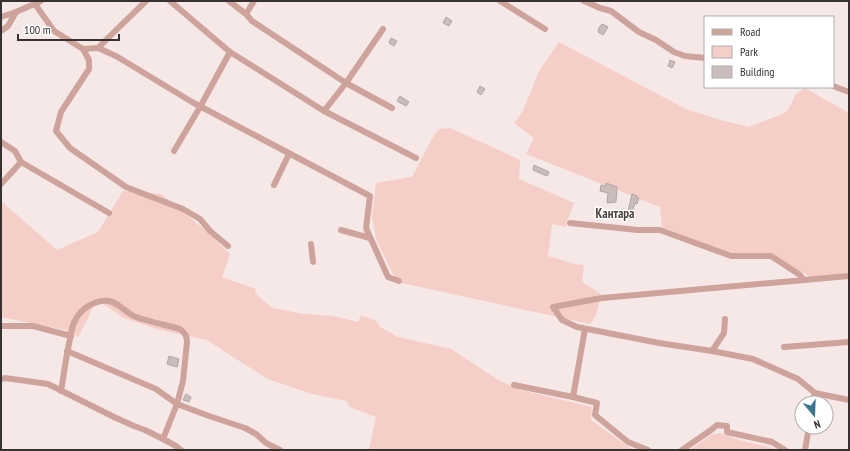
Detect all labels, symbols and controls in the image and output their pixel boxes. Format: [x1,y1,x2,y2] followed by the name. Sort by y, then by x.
[18,16,119,42] scale bar
[704,16,834,88] legend
[24,22,51,37] text: 100 m
[740,24,760,39] text: Road
[740,44,758,59] text: Park
[740,64,775,79] text: Building
[596,205,634,222] district label: Кантара
[794,395,834,435] north arrow
[812,417,822,432] text: N

